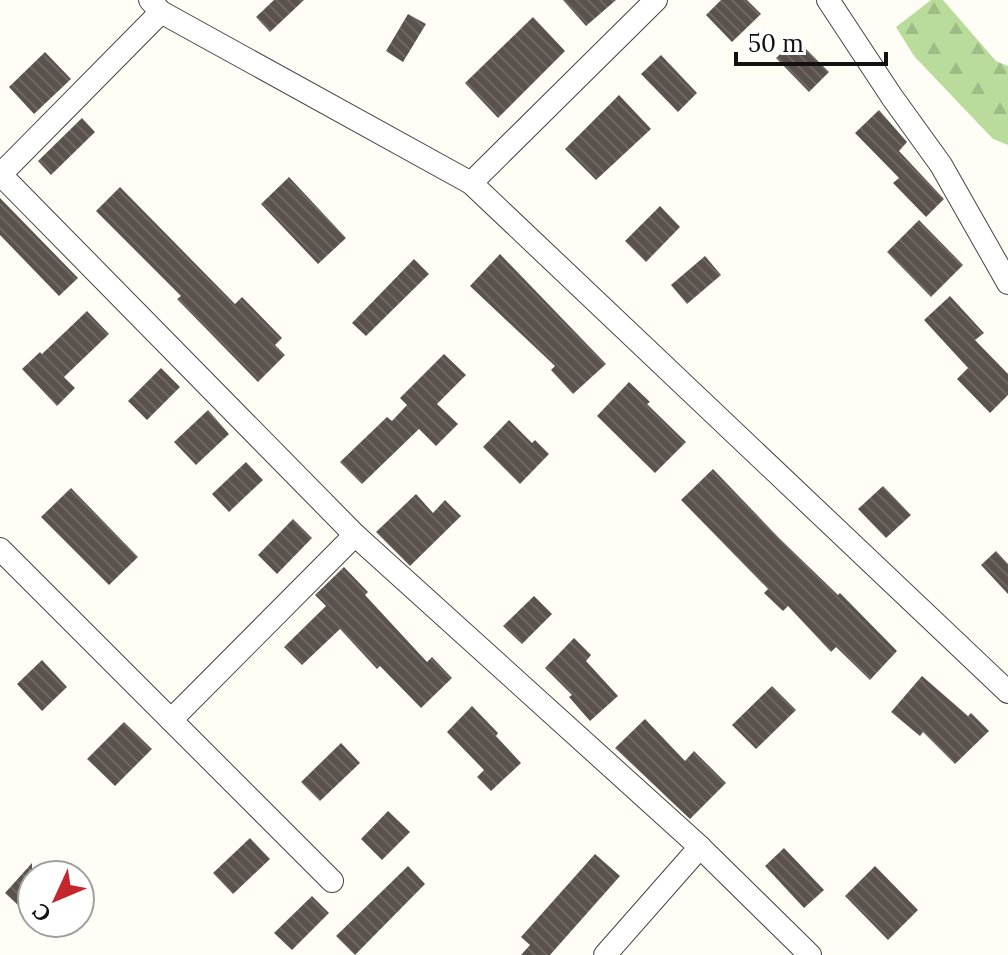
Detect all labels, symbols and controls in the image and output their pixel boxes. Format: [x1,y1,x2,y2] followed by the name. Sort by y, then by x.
[736,16,886,66] scale bar
[748,28,804,59] text: 50 m
[16,859,96,939] north arrow
[26,898,57,928] text: С

